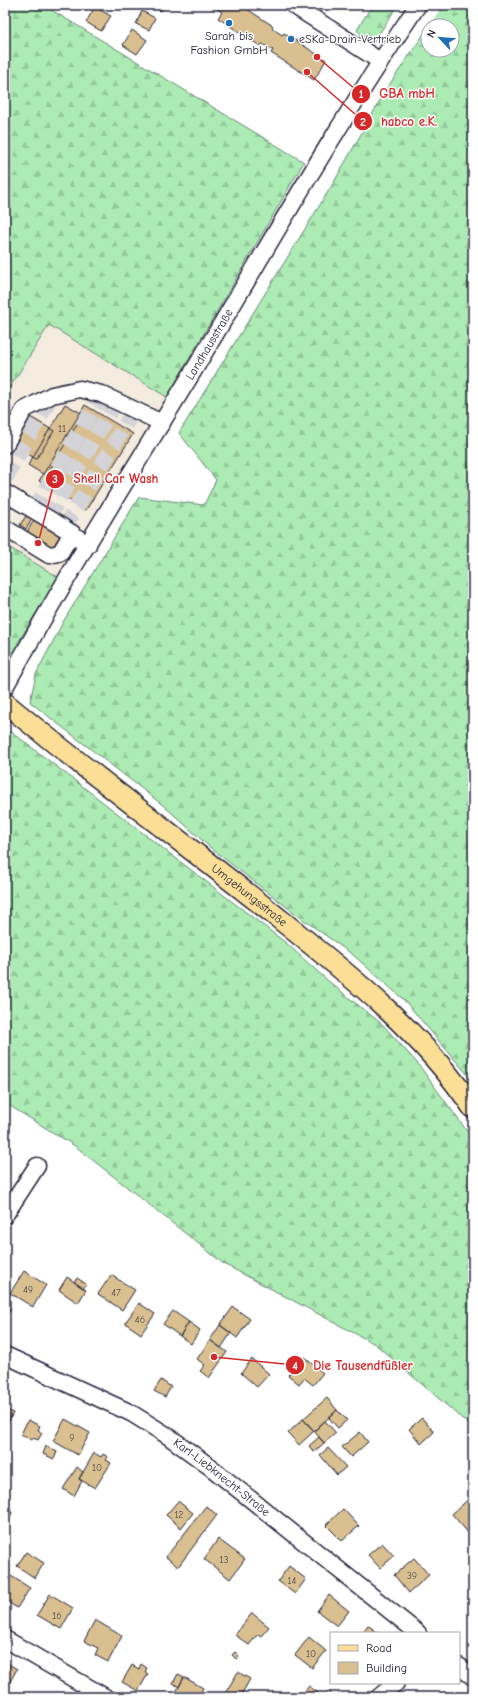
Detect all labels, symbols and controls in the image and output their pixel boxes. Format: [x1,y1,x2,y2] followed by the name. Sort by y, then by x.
[224,18,234,28] marker: Sarah bis Fashion GmbH
[420,18,460,58] north arrow
[424,28,439,40] text: N
[190,29,268,57] place label: Sarah bis Fashion GmbH
[299,32,401,46] place label: eSKa-Drain-Vertrieb
[286,34,296,44] marker: eSKa-Drain-Vertrieb
[351,81,442,106] callout: GBA mbH
[379,86,435,101] text: GBA mbH
[359,87,364,101] text: 1
[353,109,445,134] callout: habco e.K.
[381,114,437,129] text: habco e.K.
[360,115,366,129] text: 2
[183,306,236,382] street label: Landhausstraße
[58,423,66,435] house number: 11
[45,466,166,491] callout: Shell Car Wash
[74,471,159,486] text: Shell Car Wash
[52,472,58,486] text: 3
[209,861,290,929] street label: Umgehungsstraße
[23,1284,33,1296] house number: 49
[111,1287,121,1299] house number: 47
[135,1314,145,1326] house number: 46
[285,1353,420,1378] callout: Die Tausendfüßler
[313,1358,413,1373] text: Die Tausendfüßler
[292,1359,298,1373] text: 4
[69,1432,75,1444] house number: 9
[171,1435,273,1519] street label: Karl-Liebknecht-Straße
[92,1462,102,1474] house number: 10
[174,1509,184,1521] house number: 12
[219,1554,229,1566] house number: 13
[407,1570,417,1582] house number: 39
[288,1575,297,1587] house number: 14
[52,1610,62,1622] house number: 16
[330,1632,460,1684] legend
[366,1641,392,1655] text: Road
[306,1648,316,1660] house number: 10
[366,1661,407,1675] text: Building

